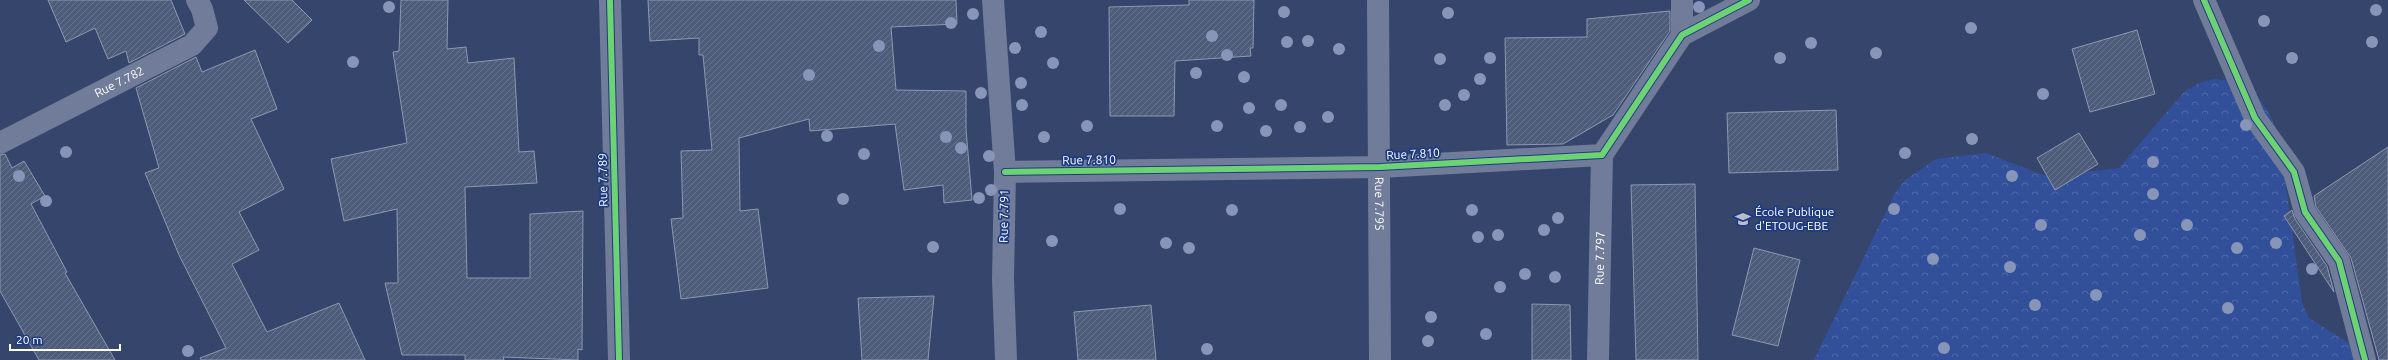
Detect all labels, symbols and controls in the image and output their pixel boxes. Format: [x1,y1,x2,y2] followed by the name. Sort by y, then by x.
[92,64,146,100] street label: Rue 7.782
[1386,146,1440,161] street label: Rue 7.810
[596,153,609,207] street label: Rue 7.789
[1062,153,1116,166] street label: Rue 7.810
[1373,177,1386,231] street label: Rue 7.795
[997,189,1010,243] street label: Rue 7.791
[1755,205,1834,232] place label: École Publique d'ETOUG-EBE
[1734,210,1752,228] school or university icon: École Publique d'ETOUG-EBE
[1592,231,1607,285] street label: Rue 7.797
[10,326,120,352] scale bar
[16,333,43,346] text: 20 m

